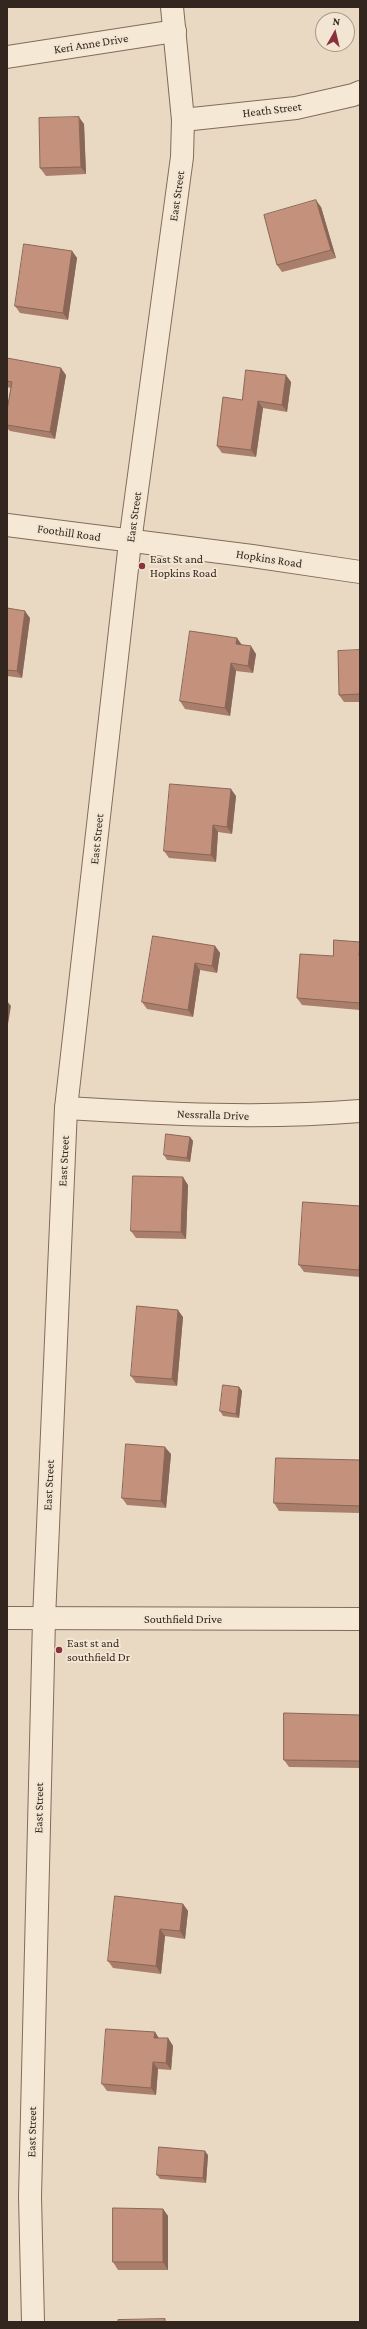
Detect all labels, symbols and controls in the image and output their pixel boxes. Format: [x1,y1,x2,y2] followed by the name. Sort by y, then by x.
[315,12,355,52] north arrow
[332,15,341,28] text: N
[53,31,129,57] street label: Keri Anne Drive
[242,99,302,121] street label: Heath Street
[166,170,188,222] street label: East Street
[123,491,145,543] street label: East Street
[36,521,102,545] street label: Foothill Road
[235,547,303,571] street label: Hopkins Road
[150,552,217,580] place label: East St and Hopkins Road
[137,561,147,571] marker: East St and Hopkins Road
[87,813,107,865] street label: East Street
[177,1107,249,1123] street label: Nessralla Drive
[55,1135,73,1187] street label: East Street
[40,1459,58,1511] street label: East Street
[144,1612,222,1626] street label: Southfield Drive
[67,1636,130,1664] place label: East st and southfield Dr
[54,1645,64,1655] marker: East st and southfield Dr
[31,1782,47,1834] street label: East Street
[24,2106,40,2158] street label: East Street

